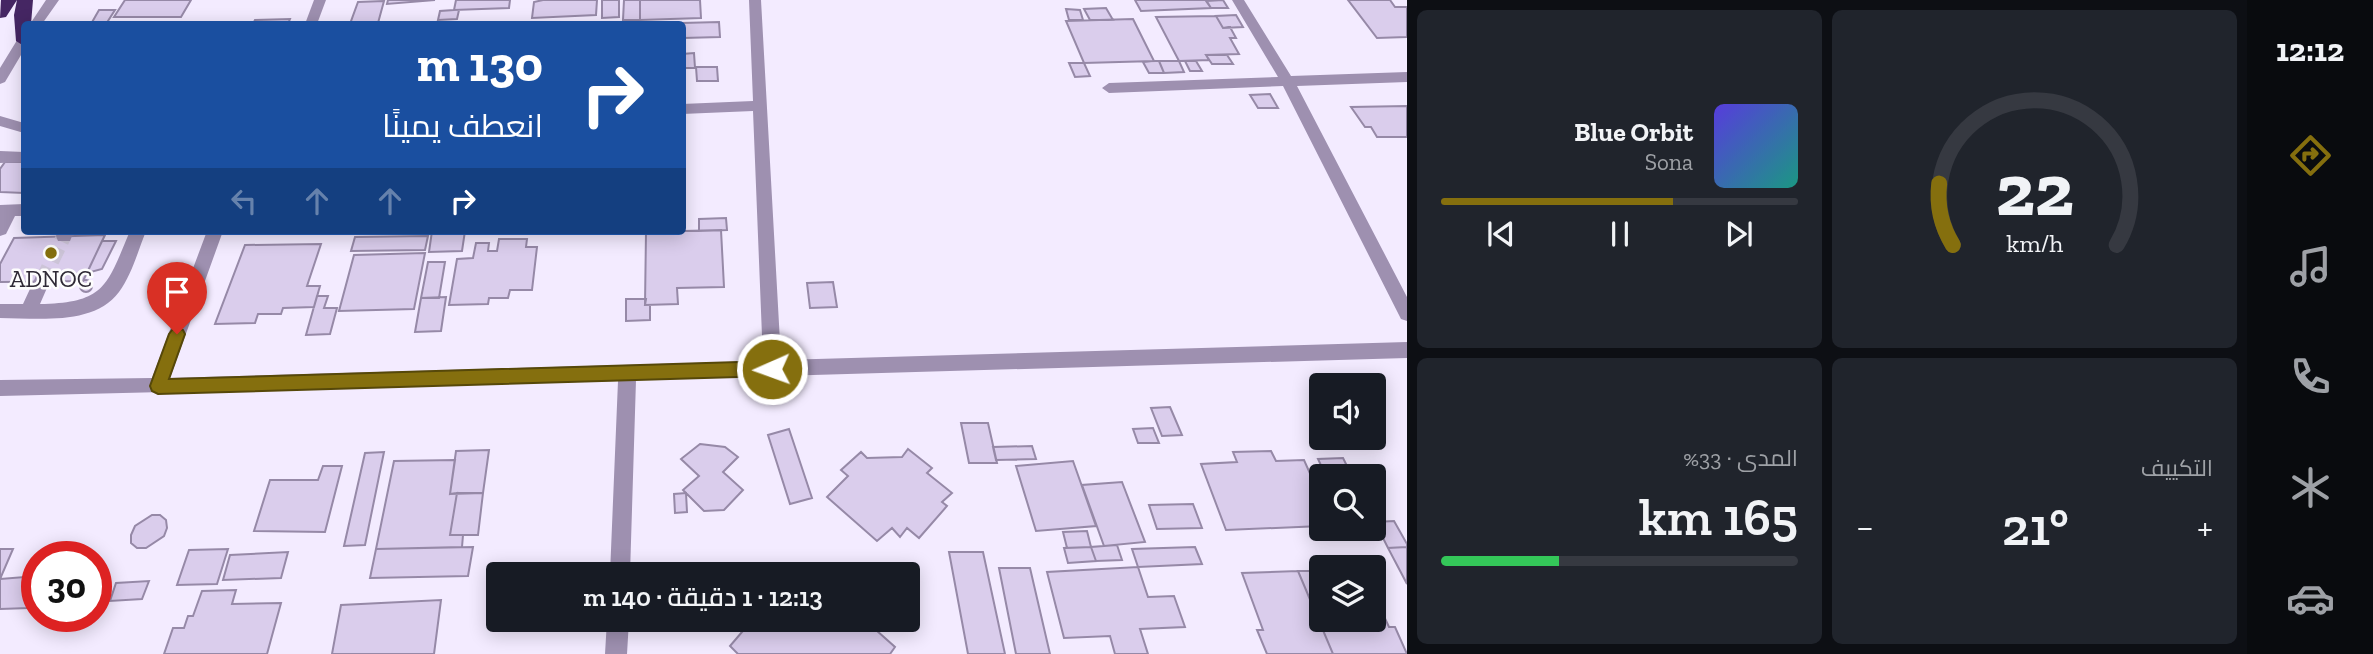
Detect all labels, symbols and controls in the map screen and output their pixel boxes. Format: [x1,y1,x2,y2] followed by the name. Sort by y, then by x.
[2276,31,2344,69] text: 12:12
[417,35,543,94] text: 130 m
[567,49,658,140] icon: right
[382,107,543,145] text: انعطف يمينًا
[1574,116,1693,148] text: Blue Orbit
[2286,131,2335,180] icon: directions
[1995,146,2074,234] text: 22
[1645,148,1693,176] text: Sona
[225,182,263,220] icon: left
[298,182,336,220] icon: ahead
[371,182,409,220] icon: ahead
[444,182,482,220] icon: right
[1482,215,1520,253] icon: previous
[1601,215,1639,253] icon: pause
[1720,215,1758,253] icon: next
[2006,228,2063,258] text: km/h
[2286,242,2335,291] icon: music
[43,245,59,261] marker: ADNOC
[147,262,207,334] pin
[10,264,92,293] place label: ADNOC
[158,273,196,311] icon: arrive
[735,332,809,406] position arrow
[2286,352,2335,401] icon: phone
[1309,373,1386,632] map controls
[1309,373,1386,450] button: sound
[1683,444,1798,472] text: المدى · 33%
[2141,454,2213,482] text: التكييف
[2286,463,2335,512] icon: climate
[1309,464,1386,541] button: search
[1639,486,1798,548] text: 165 km
[2002,496,2069,558] text: 21°
[1856,504,1874,550] text: −
[2197,504,2213,550] text: +
[21,541,112,632] speed limit sign: 30
[1309,555,1386,632] button: layers
[2286,574,2335,623] icon: car
[583,581,823,613] text: 12:13 · 1 دقيقة · 140 m

